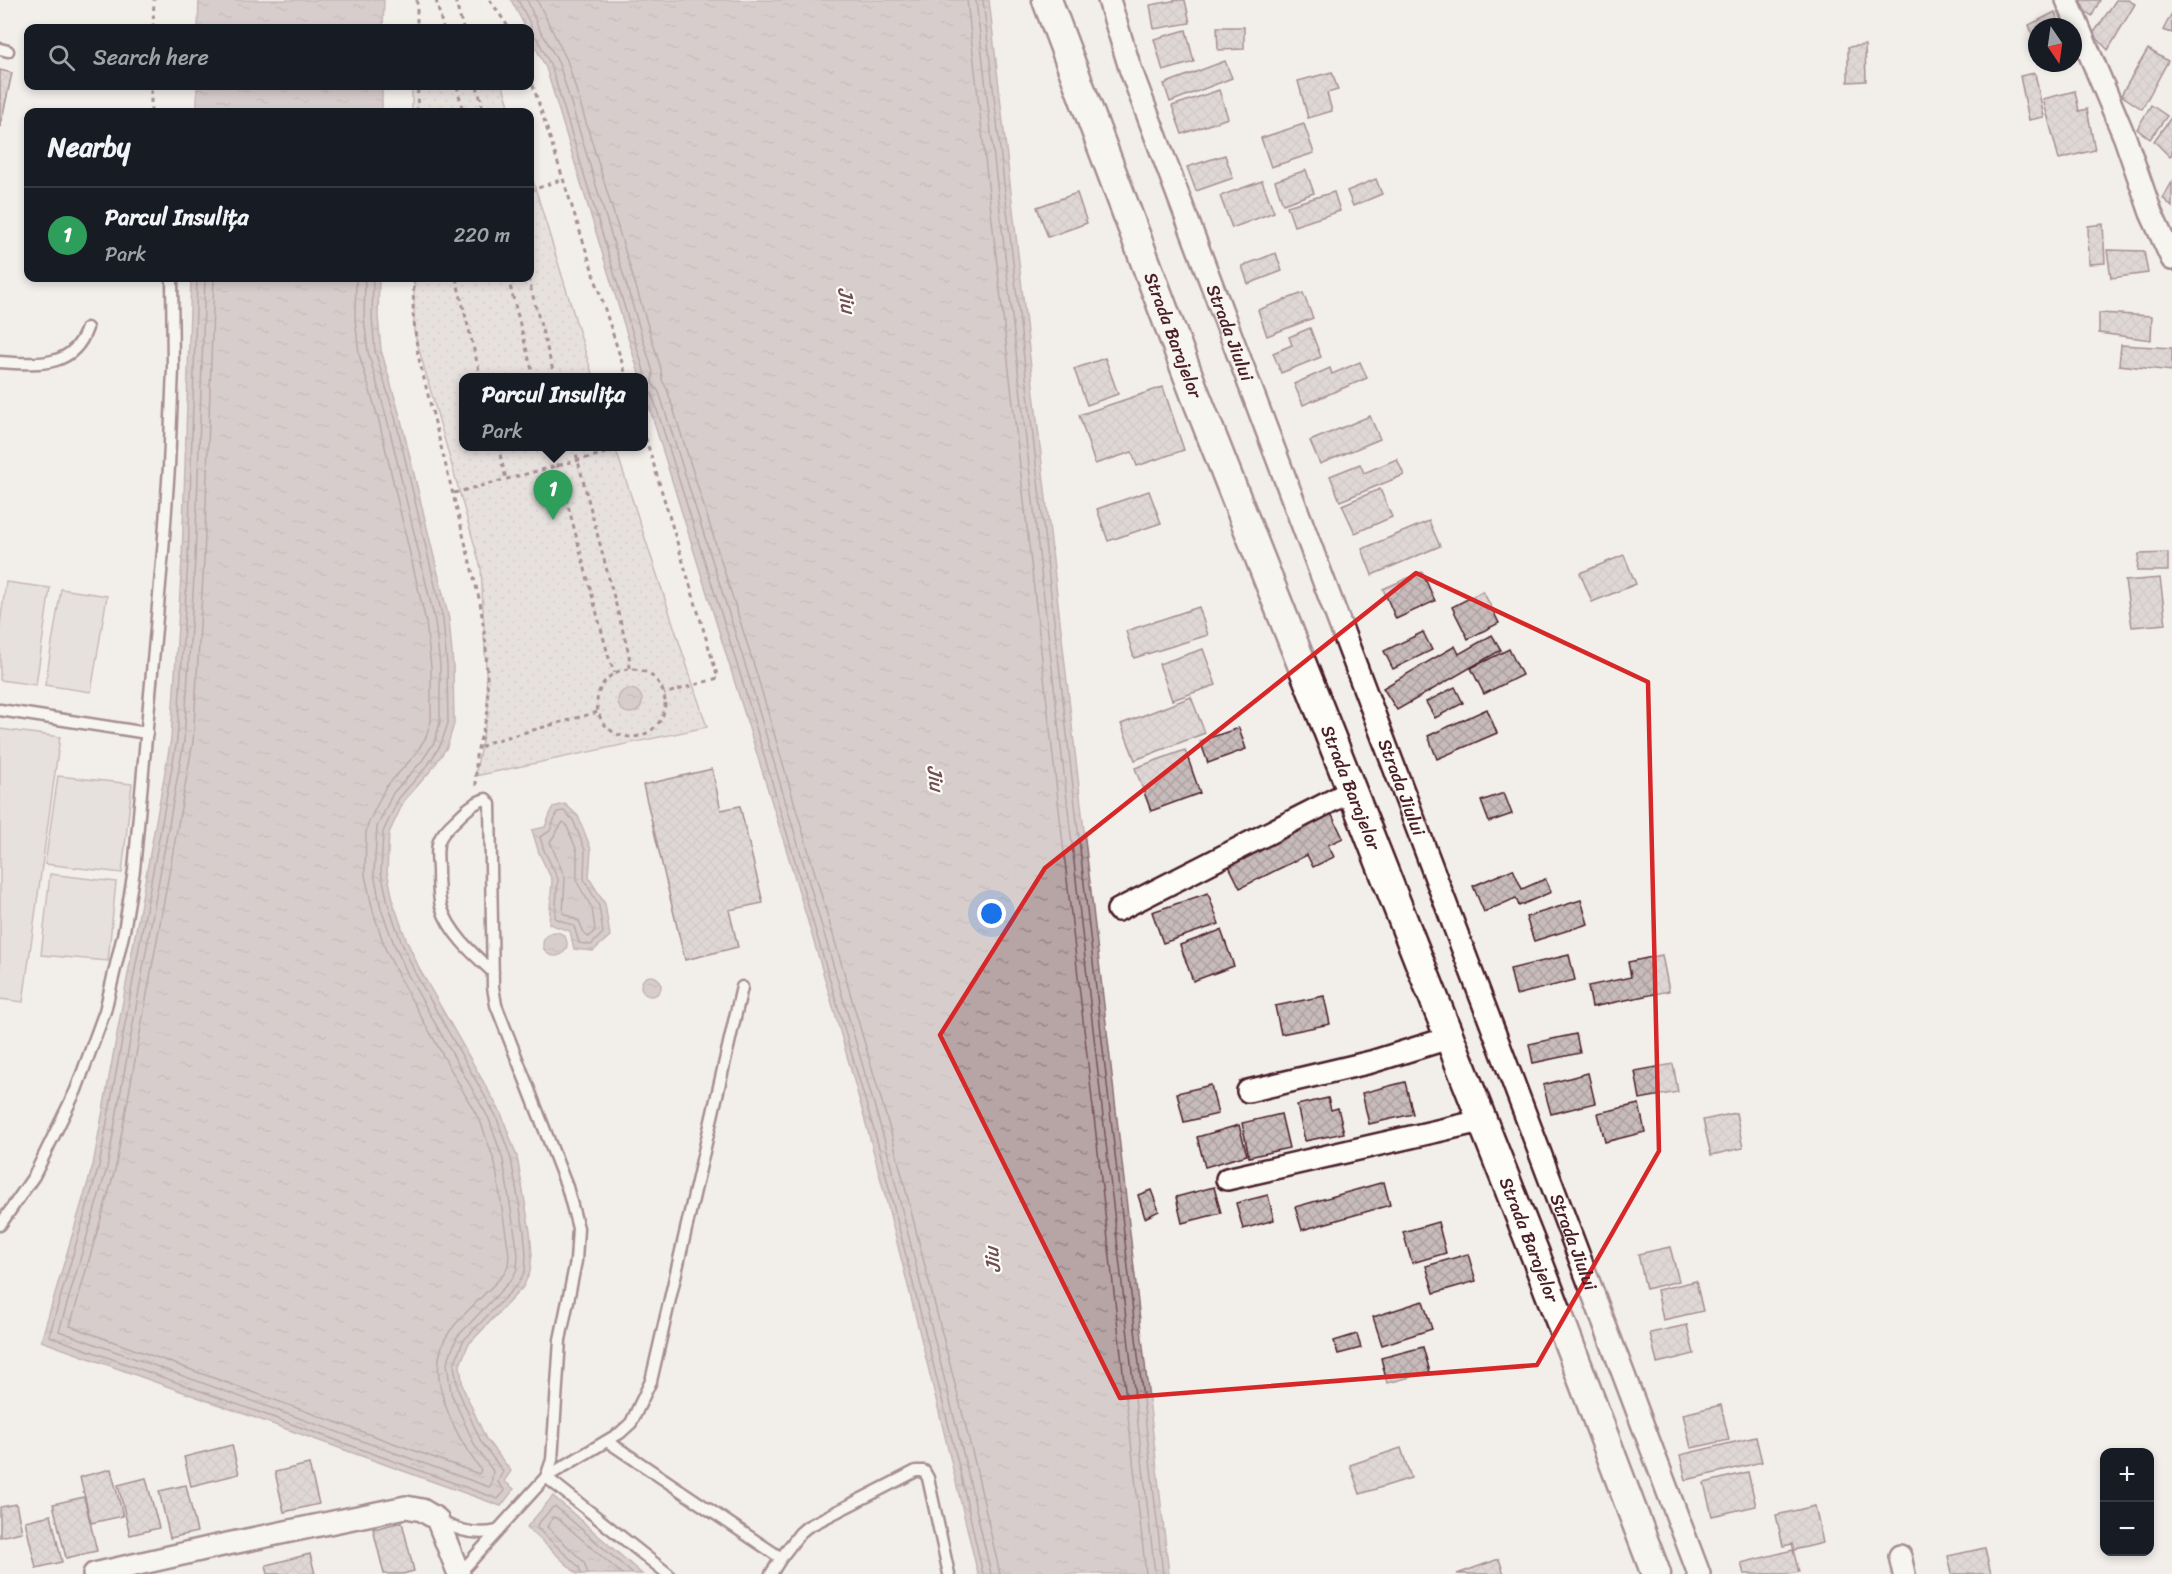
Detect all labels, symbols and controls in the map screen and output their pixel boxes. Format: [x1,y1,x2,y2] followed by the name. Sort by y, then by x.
[2028,18,2082,72] north arrow
[24,24,534,90] search box
[93,38,209,77] text: Search here
[45,41,78,74] icon: search
[48,124,130,170] text: Nearby
[105,198,249,237] text: Parcul Insulița
[63,218,72,253] text: 1
[454,218,510,253] text: 220 m
[105,237,146,272] text: Park
[1135,268,1212,404] street label: Strada Barajelor
[1197,279,1263,387] street label: Strada Jiului
[827,284,867,318] water label: Jiu
[459,373,648,451] popup
[482,375,625,414] text: Parcul Insulița
[482,414,523,449] text: Park
[534,470,572,520] pin: 1
[1311,720,1390,856] street label: Strada Barajelor
[1369,734,1435,841] street label: Strada Jiului
[916,763,955,795] water label: Jiu
[977,899,1006,928] your location
[1490,1172,1568,1308] street label: Strada Barajelor
[1541,1189,1607,1296] street label: Strada Jiului
[973,1243,1011,1275] water label: Jiu
[2100,1448,2154,1556] map controls
[2100,1448,2154,1502] button: +
[2100,1502,2154,1556] button: −

